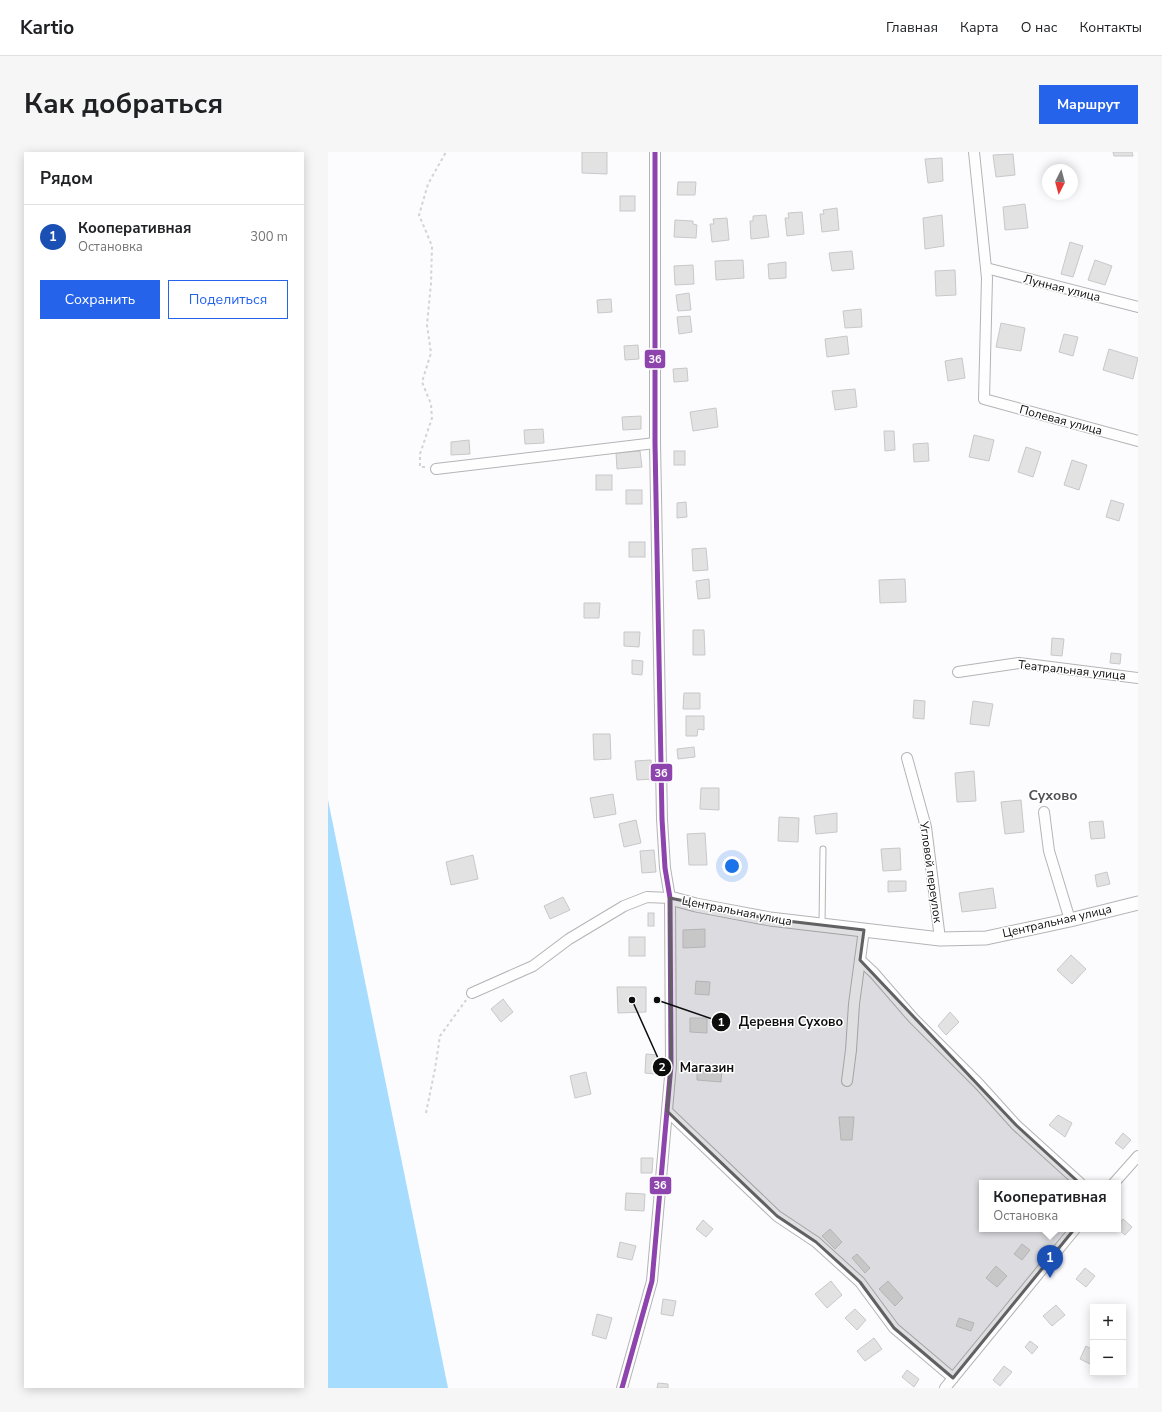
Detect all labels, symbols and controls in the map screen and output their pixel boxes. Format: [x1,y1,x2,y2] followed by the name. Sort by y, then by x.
[20,15,74,41] text: Kartio
[886,18,938,37] text: Главная
[960,18,999,37] text: Карта
[1021,18,1057,37] text: О нас
[1079,18,1142,37] text: Контакты
[24,85,223,123] text: Как добраться
[1039,85,1138,124] button: Маршрут
[1042,164,1078,200] north arrow
[40,167,93,190] text: Рядом
[78,218,191,238] text: Кооперативная
[49,228,57,246] text: 1
[250,228,288,246] text: 300 m
[78,238,143,256] text: Остановка
[1022,271,1102,305] street label: Лунная улица
[40,280,160,319] button: Сохранить
[168,280,288,319] button: Поделиться
[644,349,666,369] line badge: 36
[648,352,662,367] text: 36
[1018,401,1104,439] street label: Полевая улица
[1017,656,1127,684] street label: Театральная улица
[650,763,673,782] line badge: 36
[654,766,668,781] text: 36
[1029,786,1077,805] district label: Сухово
[916,819,946,924] street label: Угловой переулок
[722,856,742,876] your location
[681,892,793,930] street label: Центральная улица
[1001,901,1113,941] street label: Центральная улица
[711,1009,851,1034] callout: Деревня Сухово
[739,1013,843,1031] text: Деревня Сухово
[717,1014,725,1030] text: 1
[652,1055,742,1080] callout: Магазин
[658,1059,666,1075] text: 2
[680,1059,734,1077] text: Магазин
[649,1176,672,1195] line badge: 36
[653,1178,667,1193] text: 36
[979,1180,1121,1232] popup
[993,1187,1107,1207] text: Кооперативная
[993,1207,1058,1225] text: Остановка
[1037,1245,1063,1278] pin: 1
[1090,1304,1126,1376] map controls
[1090,1304,1126,1340] button: +
[1090,1340,1126,1376] button: −

